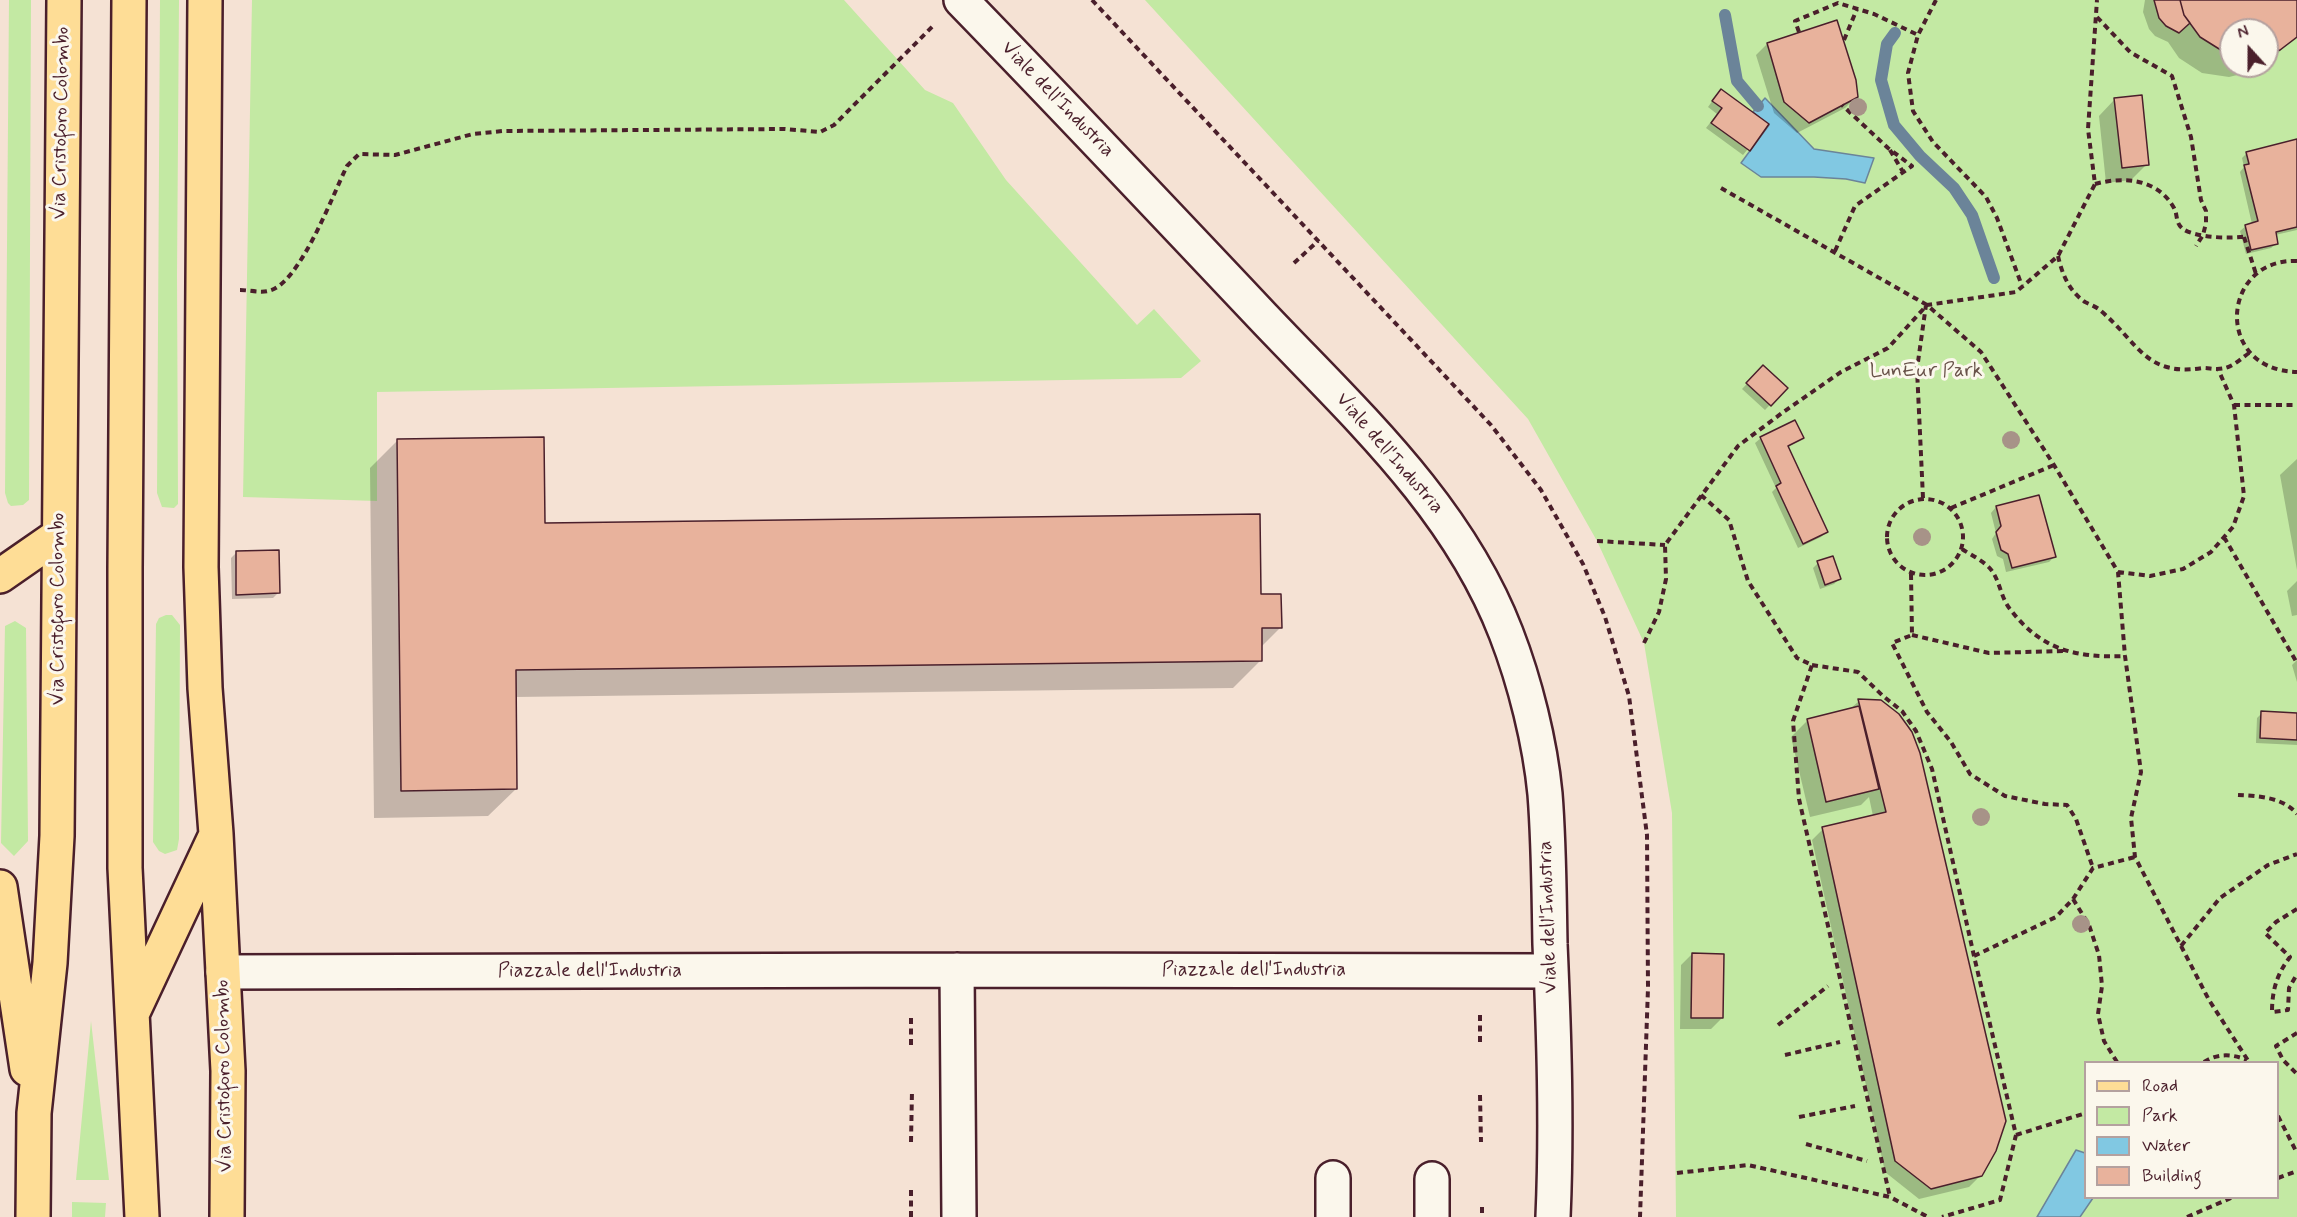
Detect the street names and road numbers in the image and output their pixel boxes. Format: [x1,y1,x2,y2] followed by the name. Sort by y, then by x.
[48,26,76,220] street label: Via Cristoforo Colombo
[995,37,1119,163] street label: Viale dell'Industria
[1330,388,1448,520] street label: Viale dell'Industria
[47,513,71,705] street label: Via Cristoforo Colombo
[1534,840,1564,994] street label: Viale dell'Industria
[1162,959,1346,983] street label: Piazzale dell'Industria
[498,960,682,984] street label: Piazzale dell'Industria
[211,979,239,1173] street label: Via Cristoforo Colombo

